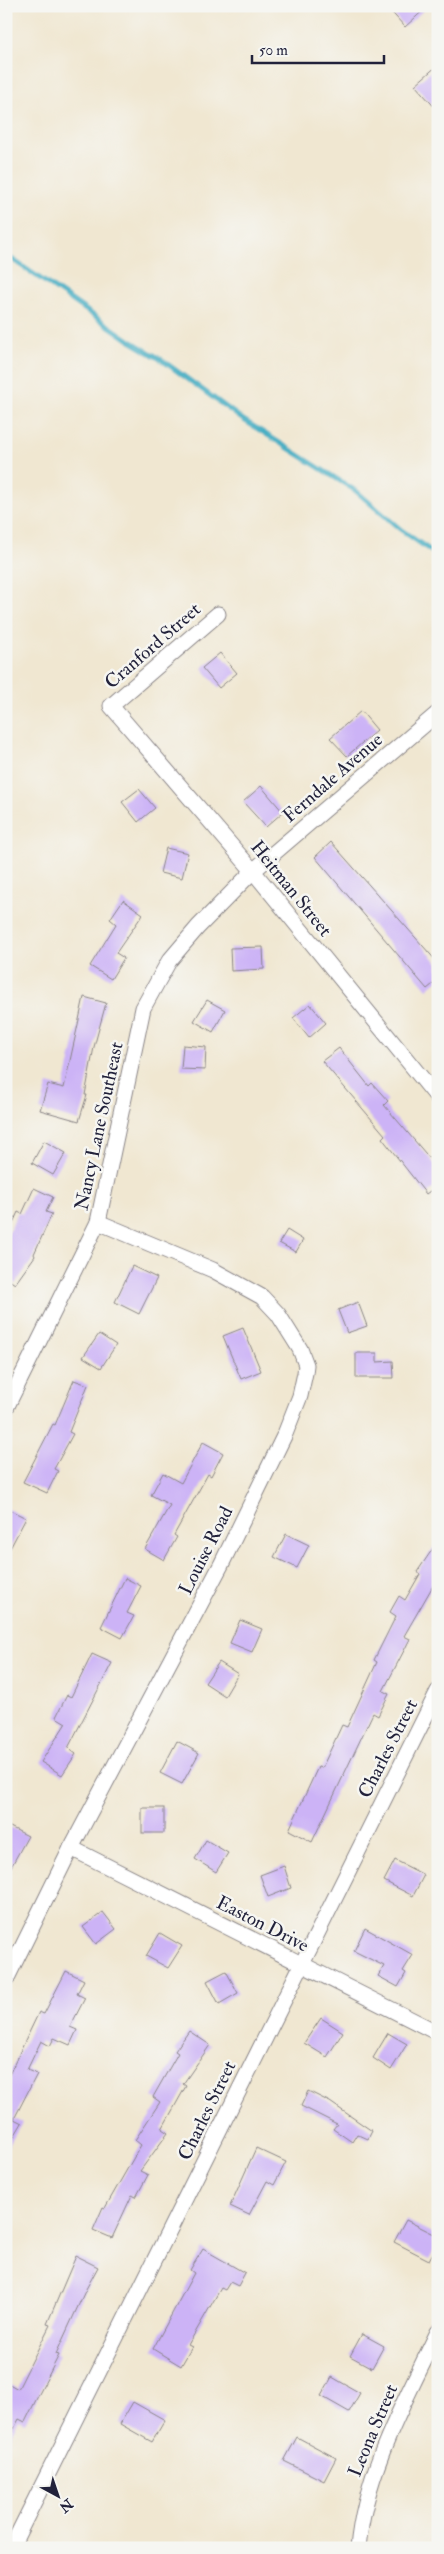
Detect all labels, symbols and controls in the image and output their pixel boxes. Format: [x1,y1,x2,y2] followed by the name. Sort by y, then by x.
[252,32,384,64] scale bar
[259,41,288,60] text: 50 m
[100,597,206,694] street label: Cranford Street
[278,728,388,828] street label: Ferndale Avenue
[245,836,337,941] street label: Heitman Street
[69,1040,129,1213] street label: Nancy Lane Southeast
[173,1502,239,1599] street label: Louise Road
[353,1695,423,1802] street label: Charles Street
[212,1890,313,1957] street label: Easton Drive
[172,2057,241,2164] street label: Charles Street
[343,2380,403,2480] street label: Leona Street
[32,2472,82,2522] north arrow
[55,2494,77,2516] text: N

